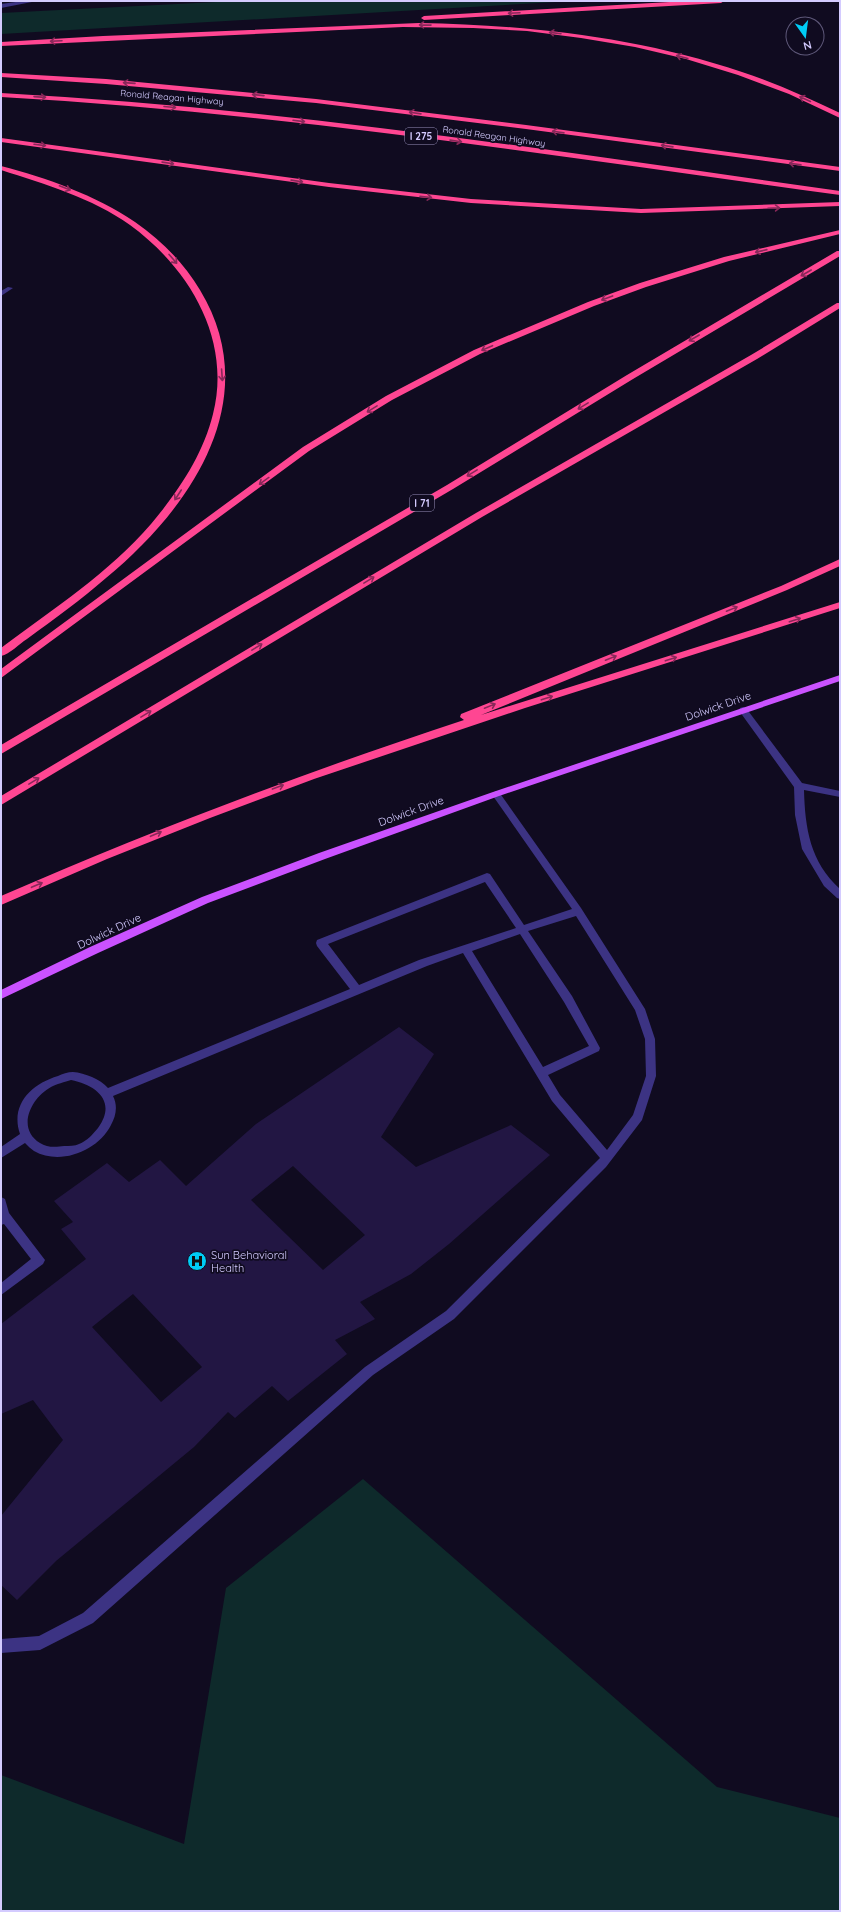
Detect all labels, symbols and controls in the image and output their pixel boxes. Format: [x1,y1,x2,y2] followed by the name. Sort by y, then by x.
[508,9,521,16] one-way arrow
[785,16,825,56] north arrow
[419,21,432,29] one-way arrow
[549,29,562,36] one-way arrow
[50,37,63,44] one-way arrow
[802,38,813,53] text: N
[676,52,689,60] one-way arrow
[123,79,136,86] one-way arrow
[120,87,224,107] street label: Ronald Reagan Highway
[252,91,265,98] one-way arrow
[33,94,46,101] one-way arrow
[799,95,811,102] one-way arrow
[163,103,176,111] one-way arrow
[409,109,422,117] one-way arrow
[292,117,305,125] one-way arrow
[442,123,546,149] street label: Ronald Reagan Highway
[405,128,437,144] road number: I 275
[552,128,565,136] one-way arrow
[449,137,462,145] one-way arrow
[33,141,46,149] one-way arrow
[661,143,674,150] one-way arrow
[162,159,175,167] one-way arrow
[789,160,802,167] one-way arrow
[290,177,303,185] one-way arrow
[58,185,70,193] one-way arrow
[419,193,432,201] one-way arrow
[767,204,780,212] one-way arrow
[755,248,768,255] one-way arrow
[168,253,177,264] one-way arrow
[800,269,812,277] one-way arrow
[600,295,613,302] one-way arrow
[688,335,700,343] one-way arrow
[481,345,493,352] one-way arrow
[218,368,225,381] one-way arrow
[577,402,589,410] one-way arrow
[366,405,378,413] one-way arrow
[466,470,478,478] one-way arrow
[258,476,269,485] one-way arrow
[174,489,182,500] one-way arrow
[410,495,434,511] road number: I 71
[363,576,375,584] one-way arrow
[725,605,737,612] one-way arrow
[788,615,800,623] one-way arrow
[251,643,262,651] one-way arrow
[605,653,617,661] one-way arrow
[664,655,677,662] one-way arrow
[683,688,753,724] street label: Dolwick Drive
[540,694,553,701] one-way arrow
[484,702,496,710] one-way arrow
[140,710,151,718] one-way arrow
[28,777,40,785] one-way arrow
[271,783,283,791] one-way arrow
[376,793,446,829] street label: Dolwick Drive
[150,830,162,837] one-way arrow
[30,880,42,888] one-way arrow
[75,910,143,952] street label: Dolwick Drive
[211,1248,287,1275] place label: Sun Behavioral Health
[186,1250,208,1272] hospital icon: Sun Behavioral Health

